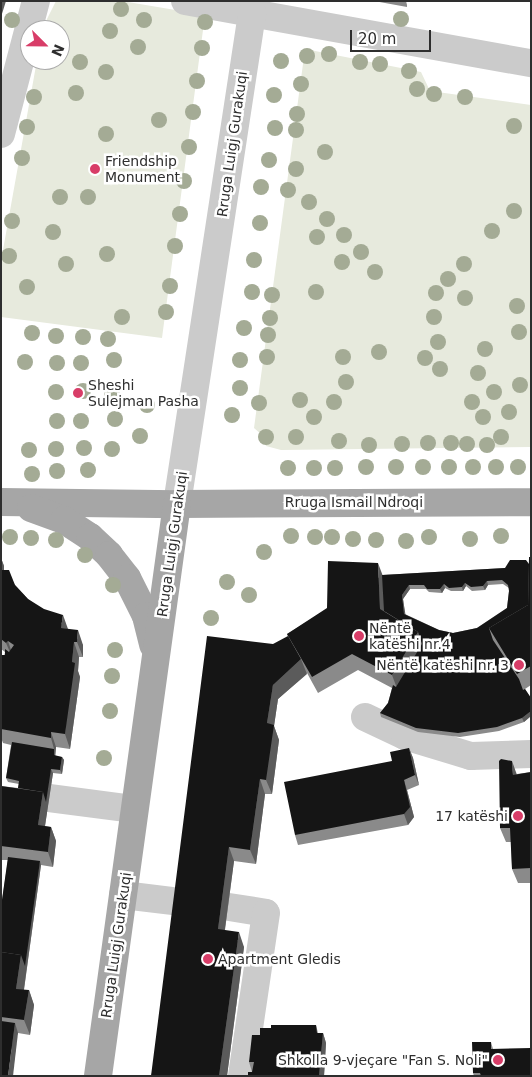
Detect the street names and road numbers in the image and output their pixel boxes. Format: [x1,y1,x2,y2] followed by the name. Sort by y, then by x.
[213,70,251,218] street label: Rruga Luigj Gurakuqi
[153,470,191,618] street label: Rruga Luigj Gurakuqi
[285,494,423,510] street label: Rruga Ismail Ndroqi
[97,871,135,1019] street label: Rruga Luigj Gurakuqi

